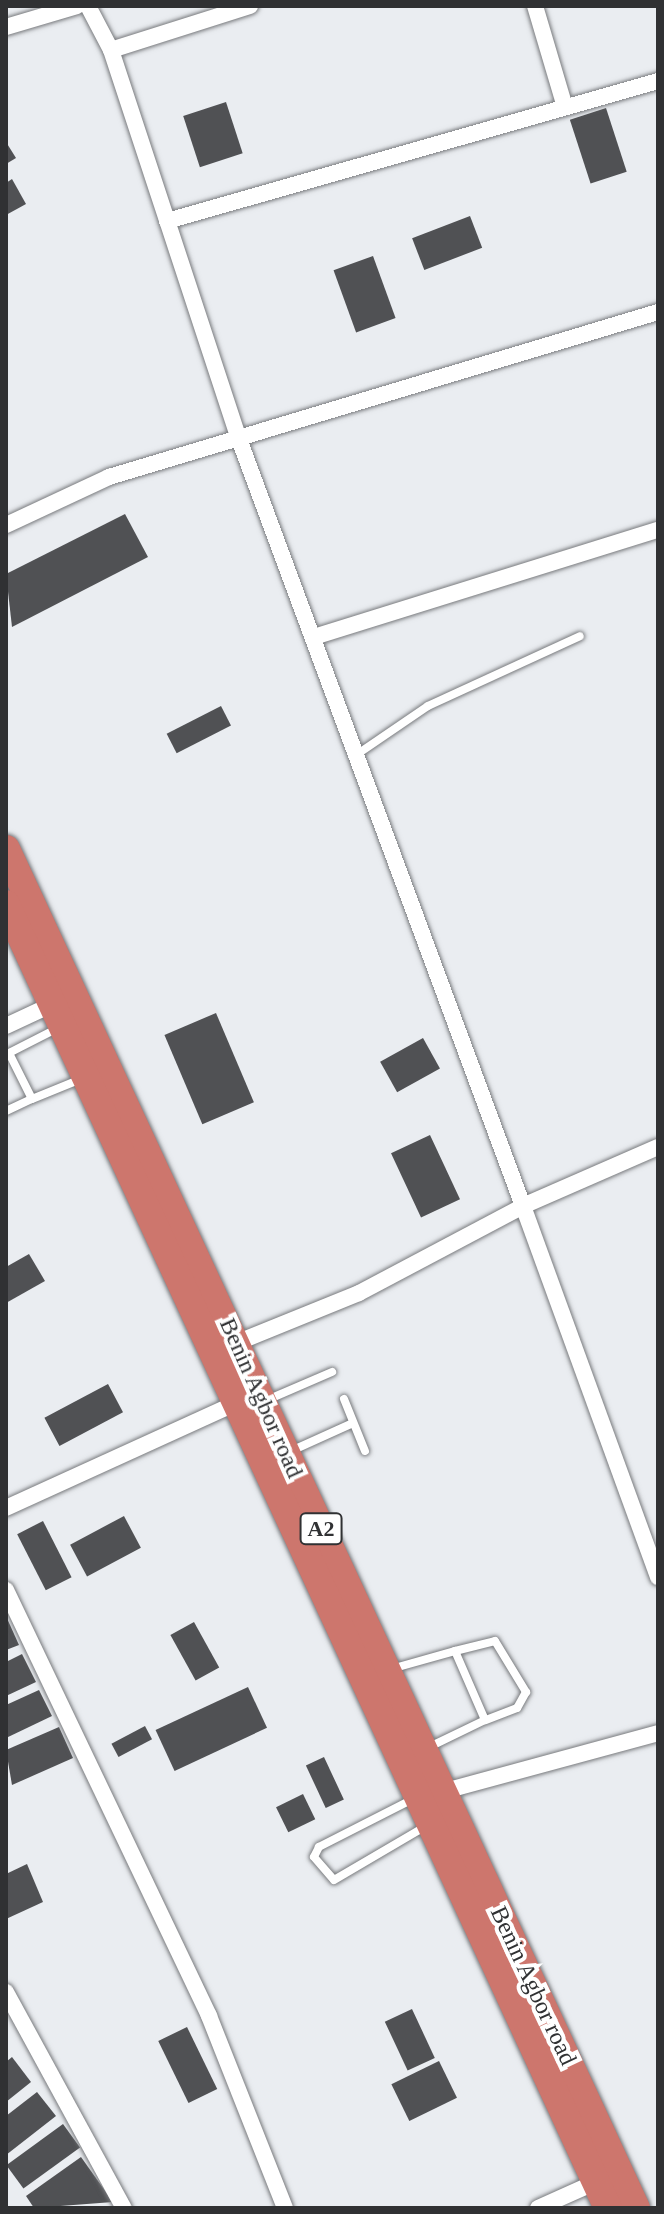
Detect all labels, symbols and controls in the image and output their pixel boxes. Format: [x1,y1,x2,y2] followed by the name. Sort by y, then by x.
[213,1313,309,1483] street label: Benin Agbor road
[299,1511,343,1547] road number: A2
[483,1901,583,2071] street label: Benin Agbor road

